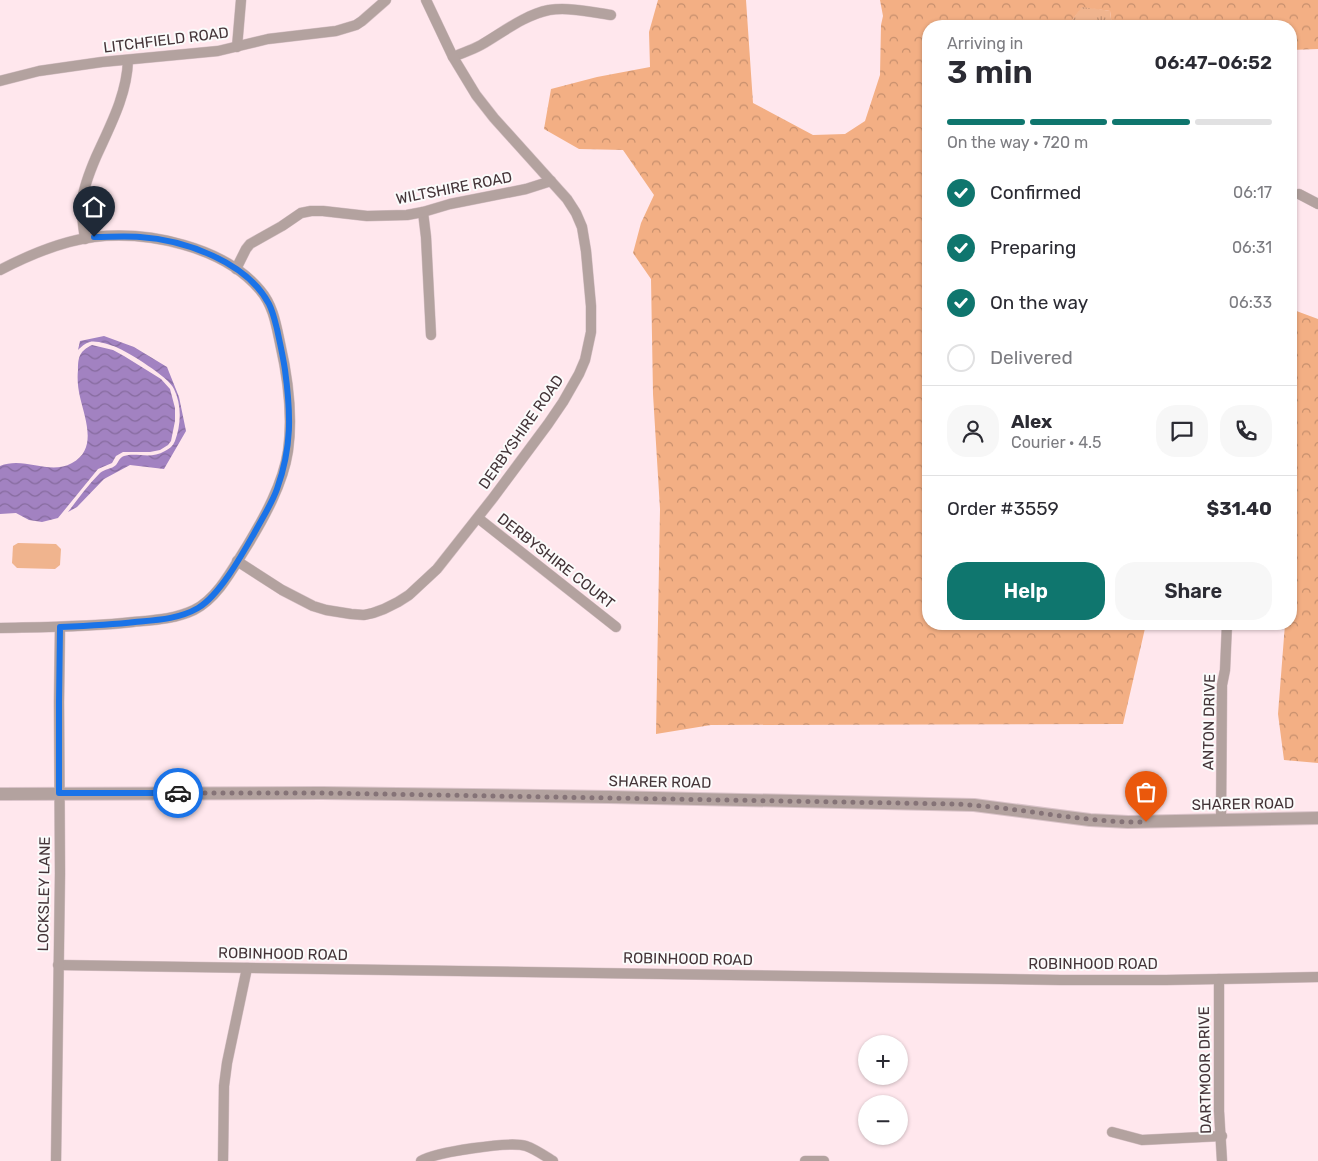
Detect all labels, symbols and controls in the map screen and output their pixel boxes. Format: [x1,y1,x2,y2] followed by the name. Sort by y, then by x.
[102,23,230,57] street label: LITCHFIELD ROAD
[947,34,1023,53] text: Arriving in
[1154,51,1272,74] text: 06:47–06:52
[947,53,1033,91] text: 3 min
[947,133,1088,152] text: On the way · 720 m
[394,168,514,208] street label: WILTSHIRE ROAD
[947,179,975,207] icon: check
[990,181,1081,204] text: Confirmed
[1233,183,1272,202] text: 06:17
[73,186,115,237] pin
[80,193,108,221] icon: home
[947,234,975,262] icon: check
[990,236,1076,259] text: Preparing
[1232,238,1272,257] text: 06:31
[947,289,975,317] icon: check
[990,291,1088,314] text: On the way
[1229,293,1272,312] text: 06:33
[990,346,1073,369] text: Delivered
[475,371,567,493] street label: DERBYSHIRE ROAD
[947,405,999,457] button: person
[1156,405,1208,457] button: chat
[1220,405,1272,457] button: phone
[1011,410,1052,433] text: Alex
[1011,433,1101,452] text: Courier · 4.5
[947,497,1059,520] text: Order #3559
[1206,497,1272,520] text: $31.40
[494,510,619,613] street label: DERBYSHIRE COURT
[947,562,1105,620] button: Help
[1115,562,1272,620] button: Share
[1199,674,1219,770] street label: ANTON DRIVE
[153,768,203,818] courier
[1125,771,1167,822] pin
[609,772,711,792] street label: SHARER ROAD
[1132,778,1160,806] icon: bag
[164,779,192,807] icon: car
[1192,794,1294,814] street label: SHARER ROAD
[34,836,54,952] street label: LOCKSLEY LANE
[218,944,348,964] street label: ROBINHOOD ROAD
[623,949,753,969] street label: ROBINHOOD ROAD
[1028,955,1158,973] street label: ROBINHOOD ROAD
[1195,1006,1215,1134] street label: DARTMOOR DRIVE
[858,1035,908,1145] map controls
[858,1035,908,1085] button: +
[858,1095,908,1145] button: −

